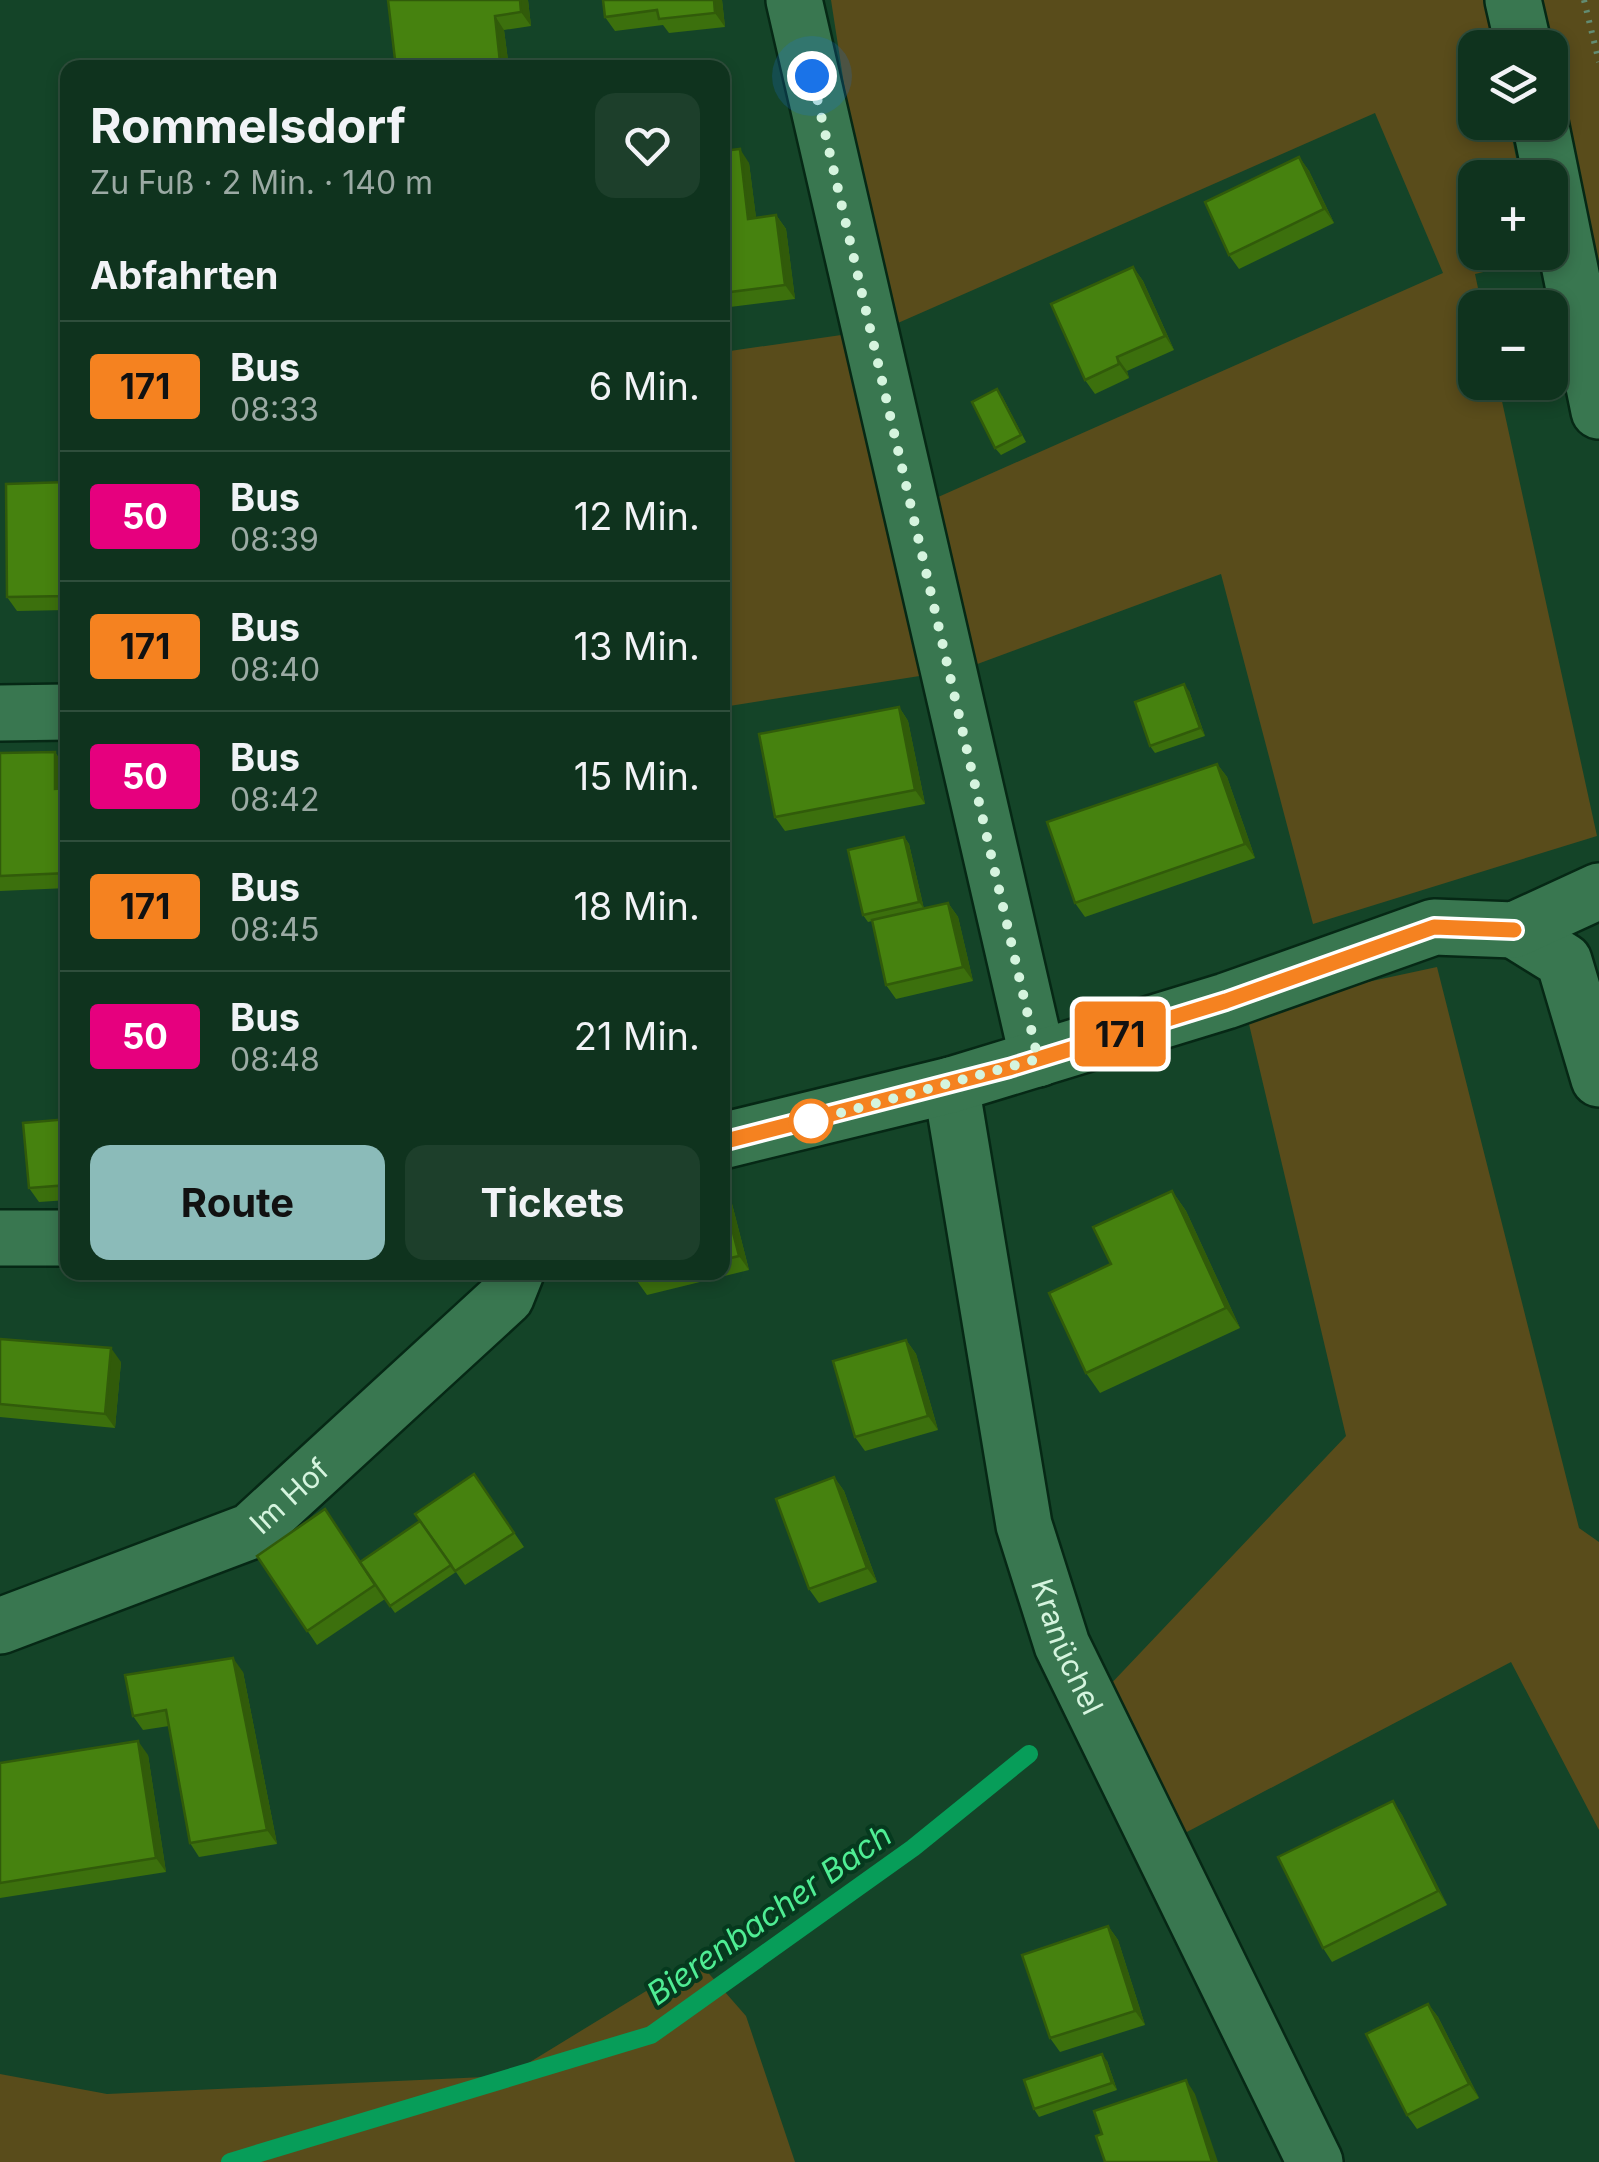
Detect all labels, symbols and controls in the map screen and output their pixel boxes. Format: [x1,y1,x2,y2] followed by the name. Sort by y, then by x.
[1458,30,1568,400] map controls
[1458,30,1568,140] button: layers
[787,51,837,101] your location
[595,93,700,198] button: heart
[90,96,406,155] text: Rommelsdorf
[1458,160,1568,270] button: +
[90,163,433,202] text: Zu Fuß · 2 Min. · 140 m
[90,252,278,298] text: Abfahrten
[1458,290,1568,400] button: −
[230,344,300,390] text: Bus
[589,363,700,409] text: 6 Min.
[120,365,170,407] text: 171
[230,390,319,429] text: 08:33
[230,474,300,520] text: Bus
[574,493,700,539] text: 12 Min.
[122,495,168,537] text: 50
[230,520,319,559] text: 08:39
[230,604,300,650] text: Bus
[573,623,700,669] text: 13 Min.
[120,625,170,667] text: 171
[230,650,320,689] text: 08:40
[230,734,300,780] text: Bus
[574,753,700,799] text: 15 Min.
[122,755,168,797] text: 50
[230,780,319,819] text: 08:42
[230,864,300,910] text: Bus
[573,883,700,929] text: 18 Min.
[120,885,170,927] text: 171
[230,910,319,949] text: 08:45
[230,994,300,1040] text: Bus
[1062,1002,1178,1066] line badge: 171
[574,1013,700,1059] text: 21 Min.
[1095,1013,1145,1055] text: 171
[122,1015,168,1057] text: 50
[230,1040,320,1079] text: 08:48
[790,1100,832,1142] unlabelled marker
[90,1145,385,1260] button: Route
[405,1145,700,1260] button: Tickets
[242,1451,336,1541] street label: Im Hof
[1024,1574,1111,1720] street label: Kranüchel
[639,1815,899,2013] water label: Bierenbacher Bach

